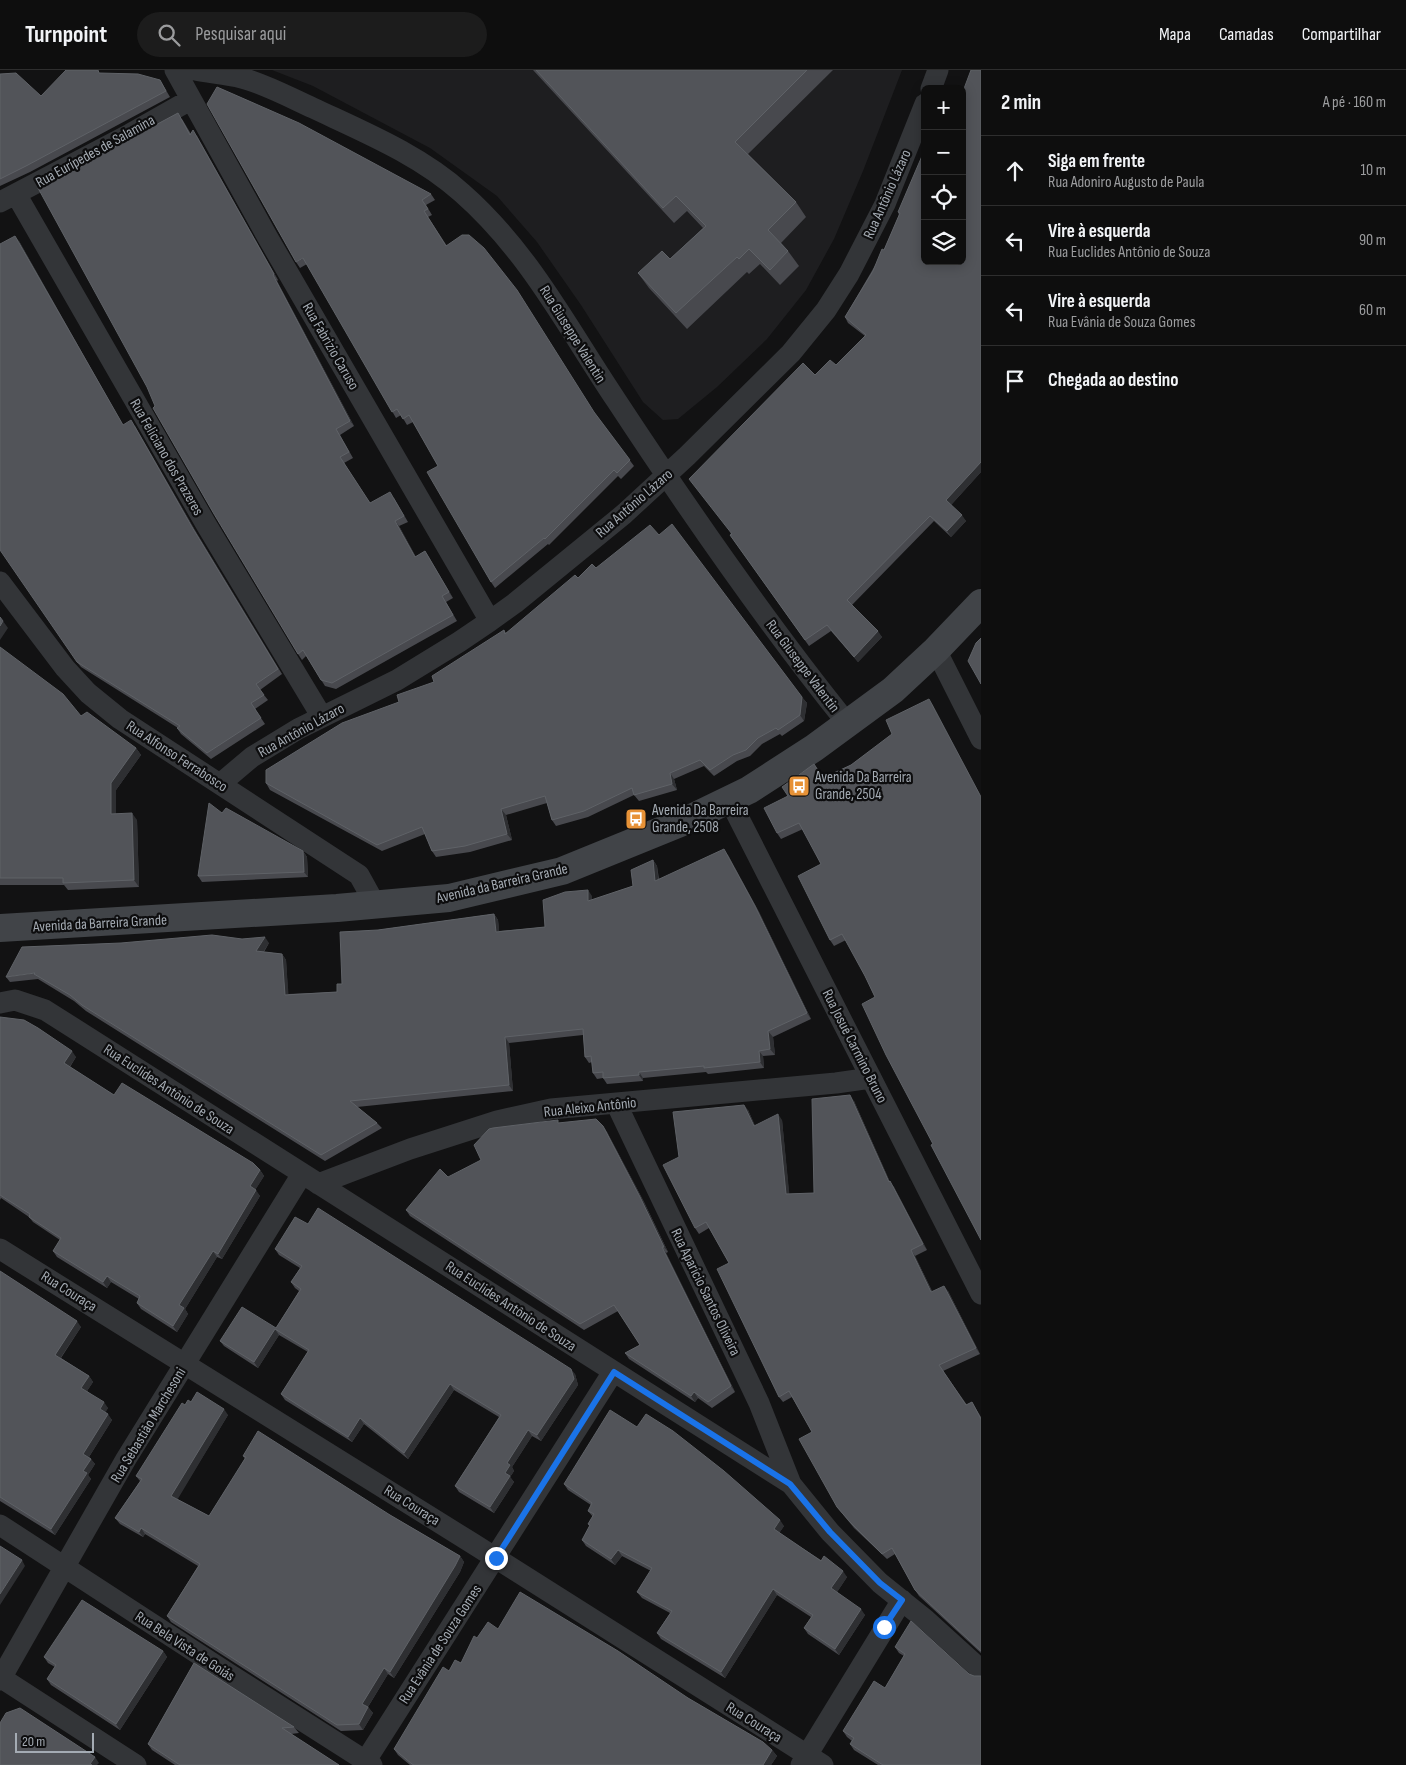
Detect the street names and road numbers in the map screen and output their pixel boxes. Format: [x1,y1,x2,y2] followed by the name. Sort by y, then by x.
[32,111,158,192] street label: Rua Eurípedes de Salamina
[859,147,916,242] street label: Rua Antônio Lázaro
[535,282,610,387] street label: Rua Giuseppe Valentin
[298,299,363,393] street label: Rua Fabrizio Caruso
[125,396,208,519] street label: Rua Feliciano dos Prazeres
[592,465,677,542] street label: Rua Antônio Lázaro
[761,616,844,716] street label: Rua Giuseppe Valentin
[255,699,348,762] street label: Rua Antônio Lázaro
[122,717,231,796] street label: Rua Alfonso Ferrabosco
[434,859,570,908] street label: Avenida da Barreira Grande
[32,911,167,937] street label: Avenida da Barreira Grande
[818,986,891,1106] street label: Rua Josué Carmino Bruno
[100,1040,238,1139] street label: Rua Euclides Antônio de Souza
[543,1093,637,1122] street label: Rua Aleixo Antônio
[666,1225,745,1359] street label: Rua Aparício Santos Oliveira
[442,1257,580,1356] street label: Rua Euclides Antônio de Souza
[37,1267,100,1316] street label: Rua Couraça
[107,1364,190,1486] street label: Rua Sebastião Marchesoni
[380,1481,443,1530] street label: Rua Couraça
[395,1581,486,1707] street label: Rua Evânia de Souza Gomes
[131,1607,238,1686] street label: Rua Bela Vista de Goiás
[722,1698,785,1747] street label: Rua Couraça

